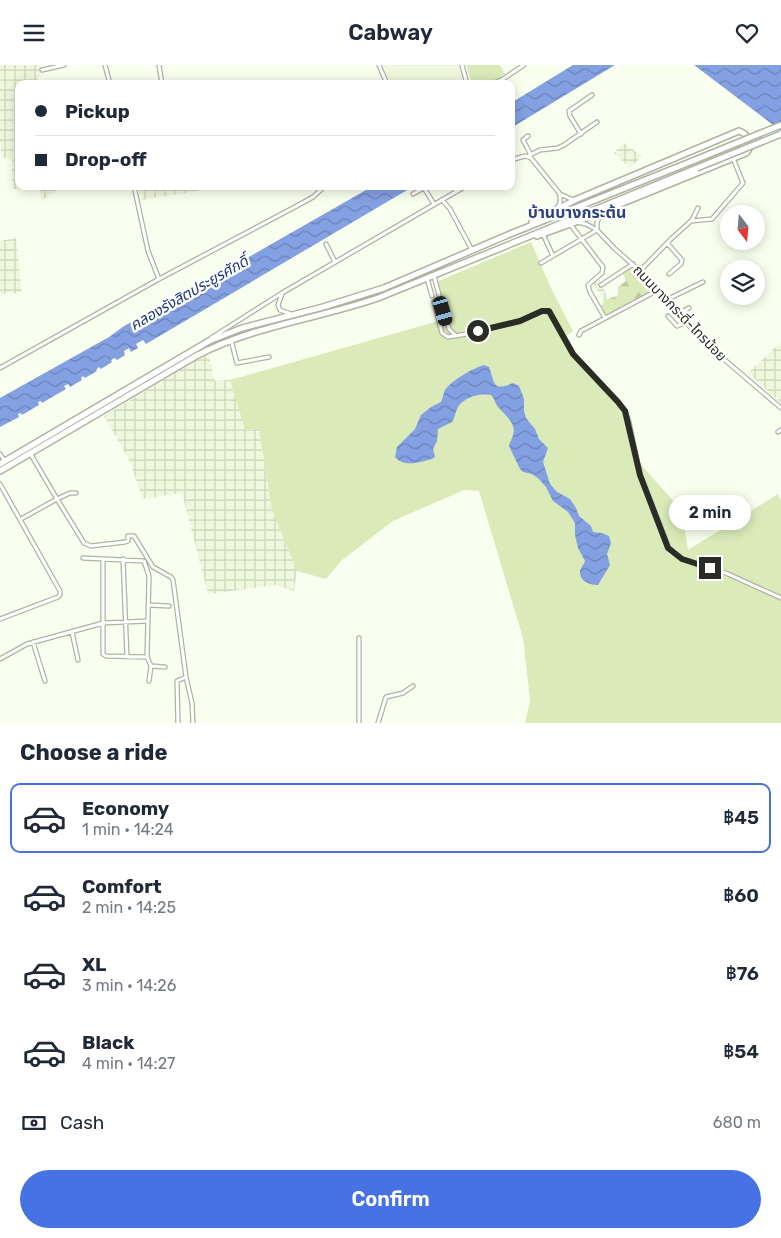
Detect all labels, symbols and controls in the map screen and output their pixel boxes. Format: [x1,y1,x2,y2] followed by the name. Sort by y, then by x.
[20,19,48,47] icon: menu
[348,19,433,46] text: Cabway
[733,19,761,47] icon: heart
[65,100,130,123] text: Pickup
[65,148,147,171] text: Drop-off
[528,203,626,222] district label: บ้านบางกระต้น
[720,205,765,250] north arrow
[720,205,765,305] map controls
[127,250,255,334] water label: คลองรังสิตประยูรศักดิ์
[629,260,731,365] street label: ถนนบางกระดี่-ไทรน้อย
[720,260,765,305] button: layers
[431,295,454,327] car
[467,320,489,342] route start
[669,495,751,531] callout: 2 min
[689,503,731,522] text: 2 min
[699,557,721,579] route end
[20,739,167,766] text: Choose a ride
[22,796,67,841] icon: car
[82,797,169,820] text: Economy
[723,806,759,829] text: ฿45
[82,820,174,839] text: 1 min · 14:24
[22,874,67,919] icon: car
[82,875,162,898] text: Comfort
[723,884,759,907] text: ฿60
[82,898,176,917] text: 2 min · 14:25
[22,952,67,997] icon: car
[82,953,106,976] text: XL
[726,962,759,985] text: ฿76
[82,976,176,995] text: 3 min · 14:26
[22,1030,67,1075] icon: car
[82,1031,134,1054] text: Black
[723,1040,759,1063] text: ฿54
[82,1054,175,1073] text: 4 min · 14:27
[20,1109,48,1137] icon: cash
[60,1111,104,1134] text: Cash
[713,1113,761,1132] text: 680 m
[20,1170,761,1228] button: Confirm

